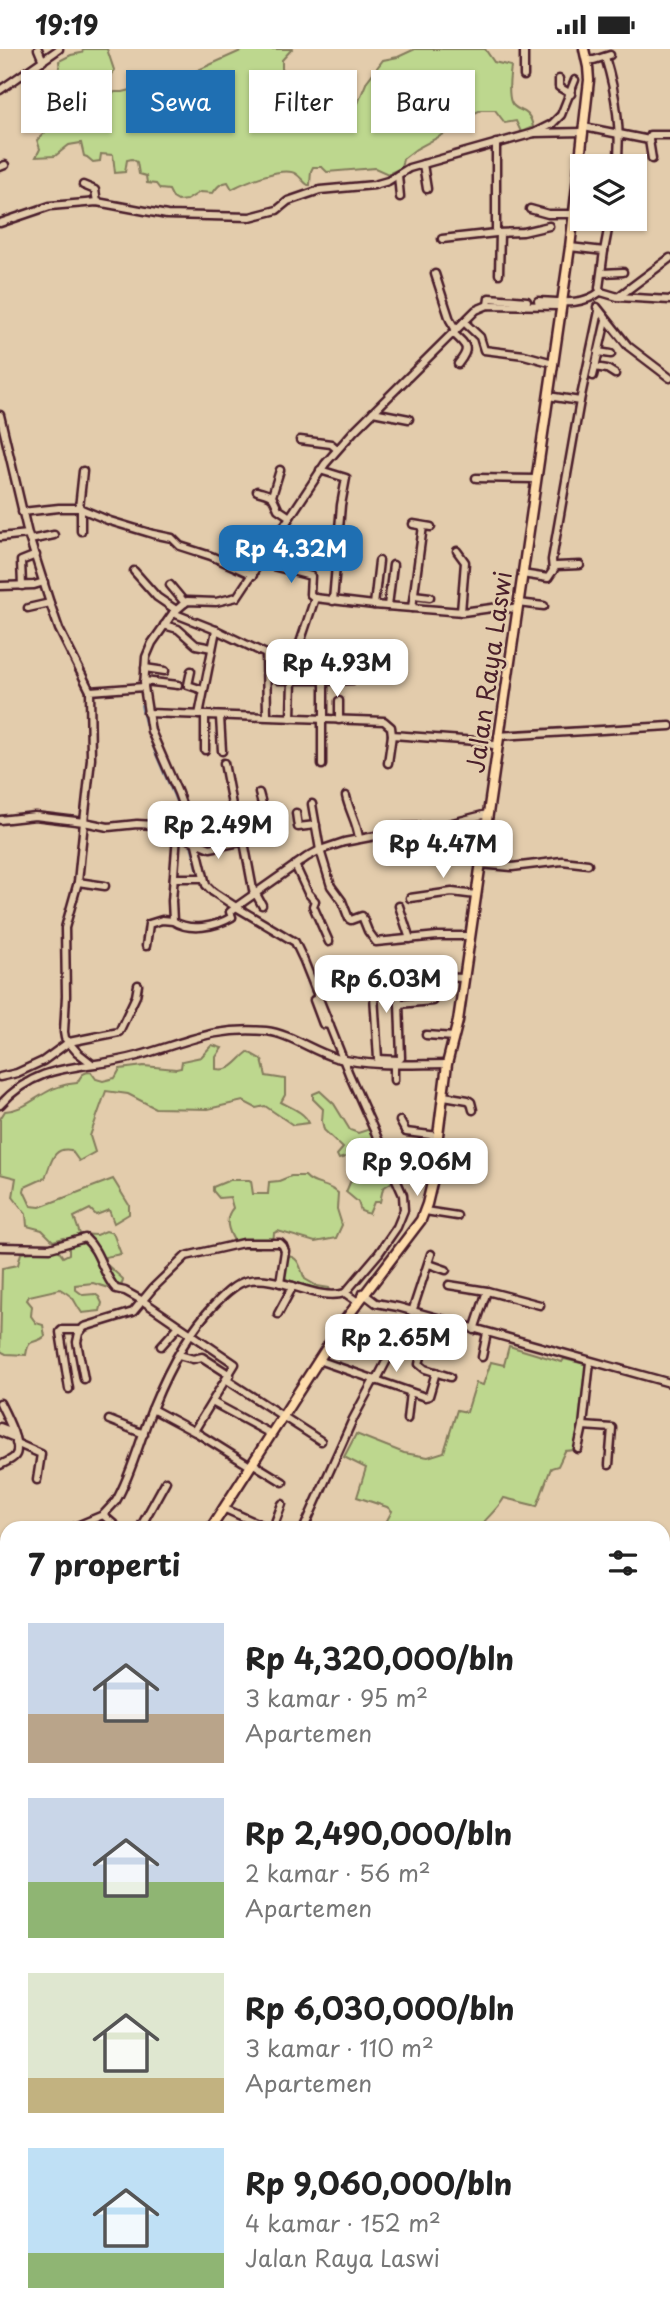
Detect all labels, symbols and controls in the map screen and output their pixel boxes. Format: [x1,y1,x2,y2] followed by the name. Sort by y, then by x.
[35,5,99,44] text: 19:19
[21,70,112,133] chip: Beli
[126,70,235,133] chip: Sewa
[249,70,357,133] chip: Filter
[371,70,475,133] chip: Baru
[570,154,647,231] map controls
[570,154,647,231] button: layers
[219,525,363,585] pin: Rp 4.32M
[235,530,347,565] text: Rp 4.32M
[456,569,520,775] street label: Jalan Raya Laswi
[265,639,409,699] pin: Rp 4.93M
[282,644,392,679] text: Rp 4.93M
[146,801,290,861] pin: Rp 2.49M
[164,806,272,841] text: Rp 2.49M
[371,821,515,880] pin: Rp 4.47M
[389,825,497,860] text: Rp 4.47M
[314,955,458,1015] pin: Rp 6.03M
[331,960,441,995] text: Rp 6.03M
[345,1139,489,1198] pin: Rp 9.06M
[362,1143,472,1178] text: Rp 9.06M
[324,1315,468,1374] pin: Rp 2.65M
[341,1319,451,1354] text: Rp 2.65M
[28,1541,180,1586] text: 7 properti
[604,1544,642,1582] icon: filters
[245,1635,514,1680] text: Rp 4,320,000/bln
[84,1651,168,1735] icon: home
[245,1680,428,1715] text: 3 kamar · 95 m²
[245,1715,372,1750] text: Apartemen
[245,1810,512,1855] text: Rp 2,490,000/bln
[84,1826,168,1910] icon: home
[245,1855,431,1890] text: 2 kamar · 56 m²
[245,1890,372,1925] text: Apartemen
[245,1985,515,2030] text: Rp 6,030,000/bln
[84,2001,168,2085] icon: home
[245,2030,434,2065] text: 3 kamar · 110 m²
[245,2065,372,2100] text: Apartemen
[245,2160,512,2205] text: Rp 9,060,000/bln
[84,2176,168,2260] icon: home
[245,2205,441,2240] text: 4 kamar · 152 m²
[245,2240,440,2275] text: Jalan Raya Laswi

